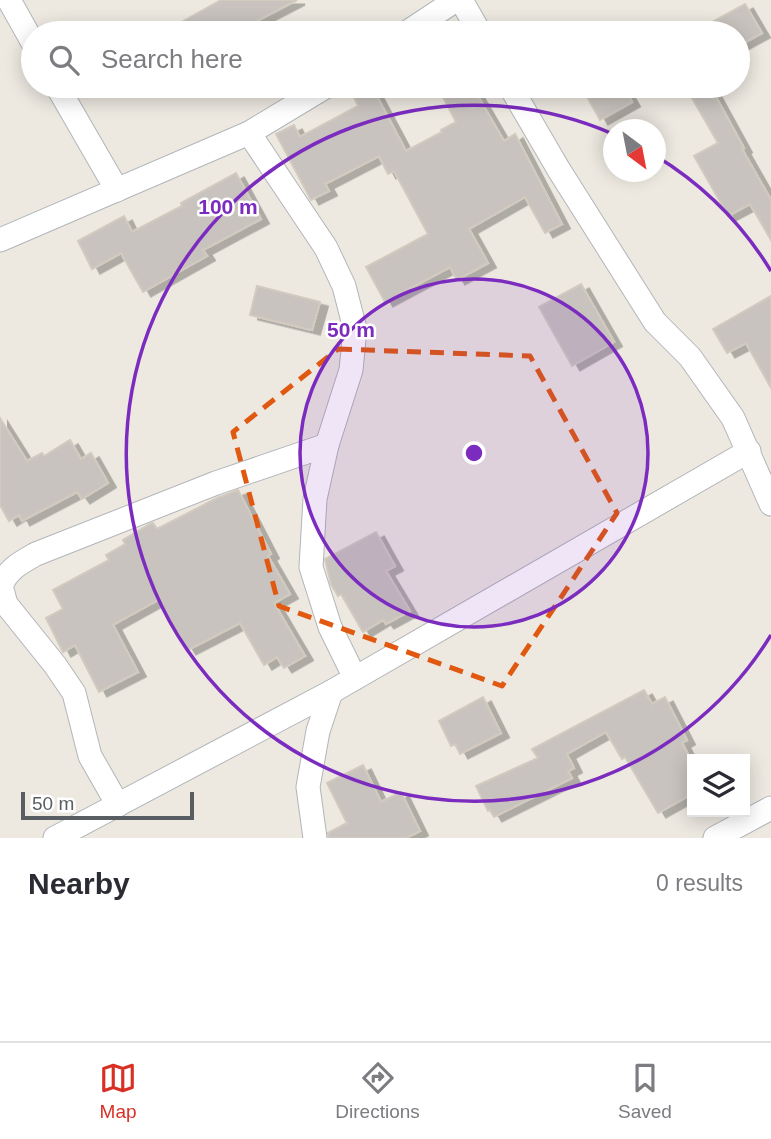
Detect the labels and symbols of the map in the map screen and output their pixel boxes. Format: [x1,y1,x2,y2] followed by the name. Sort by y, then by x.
[603,119,666,182] north arrow
[198,195,258,218] text: 100 m
[327,318,375,341] text: 50 m
[462,441,486,465] centre of rings
[21,789,194,821] scale bar

